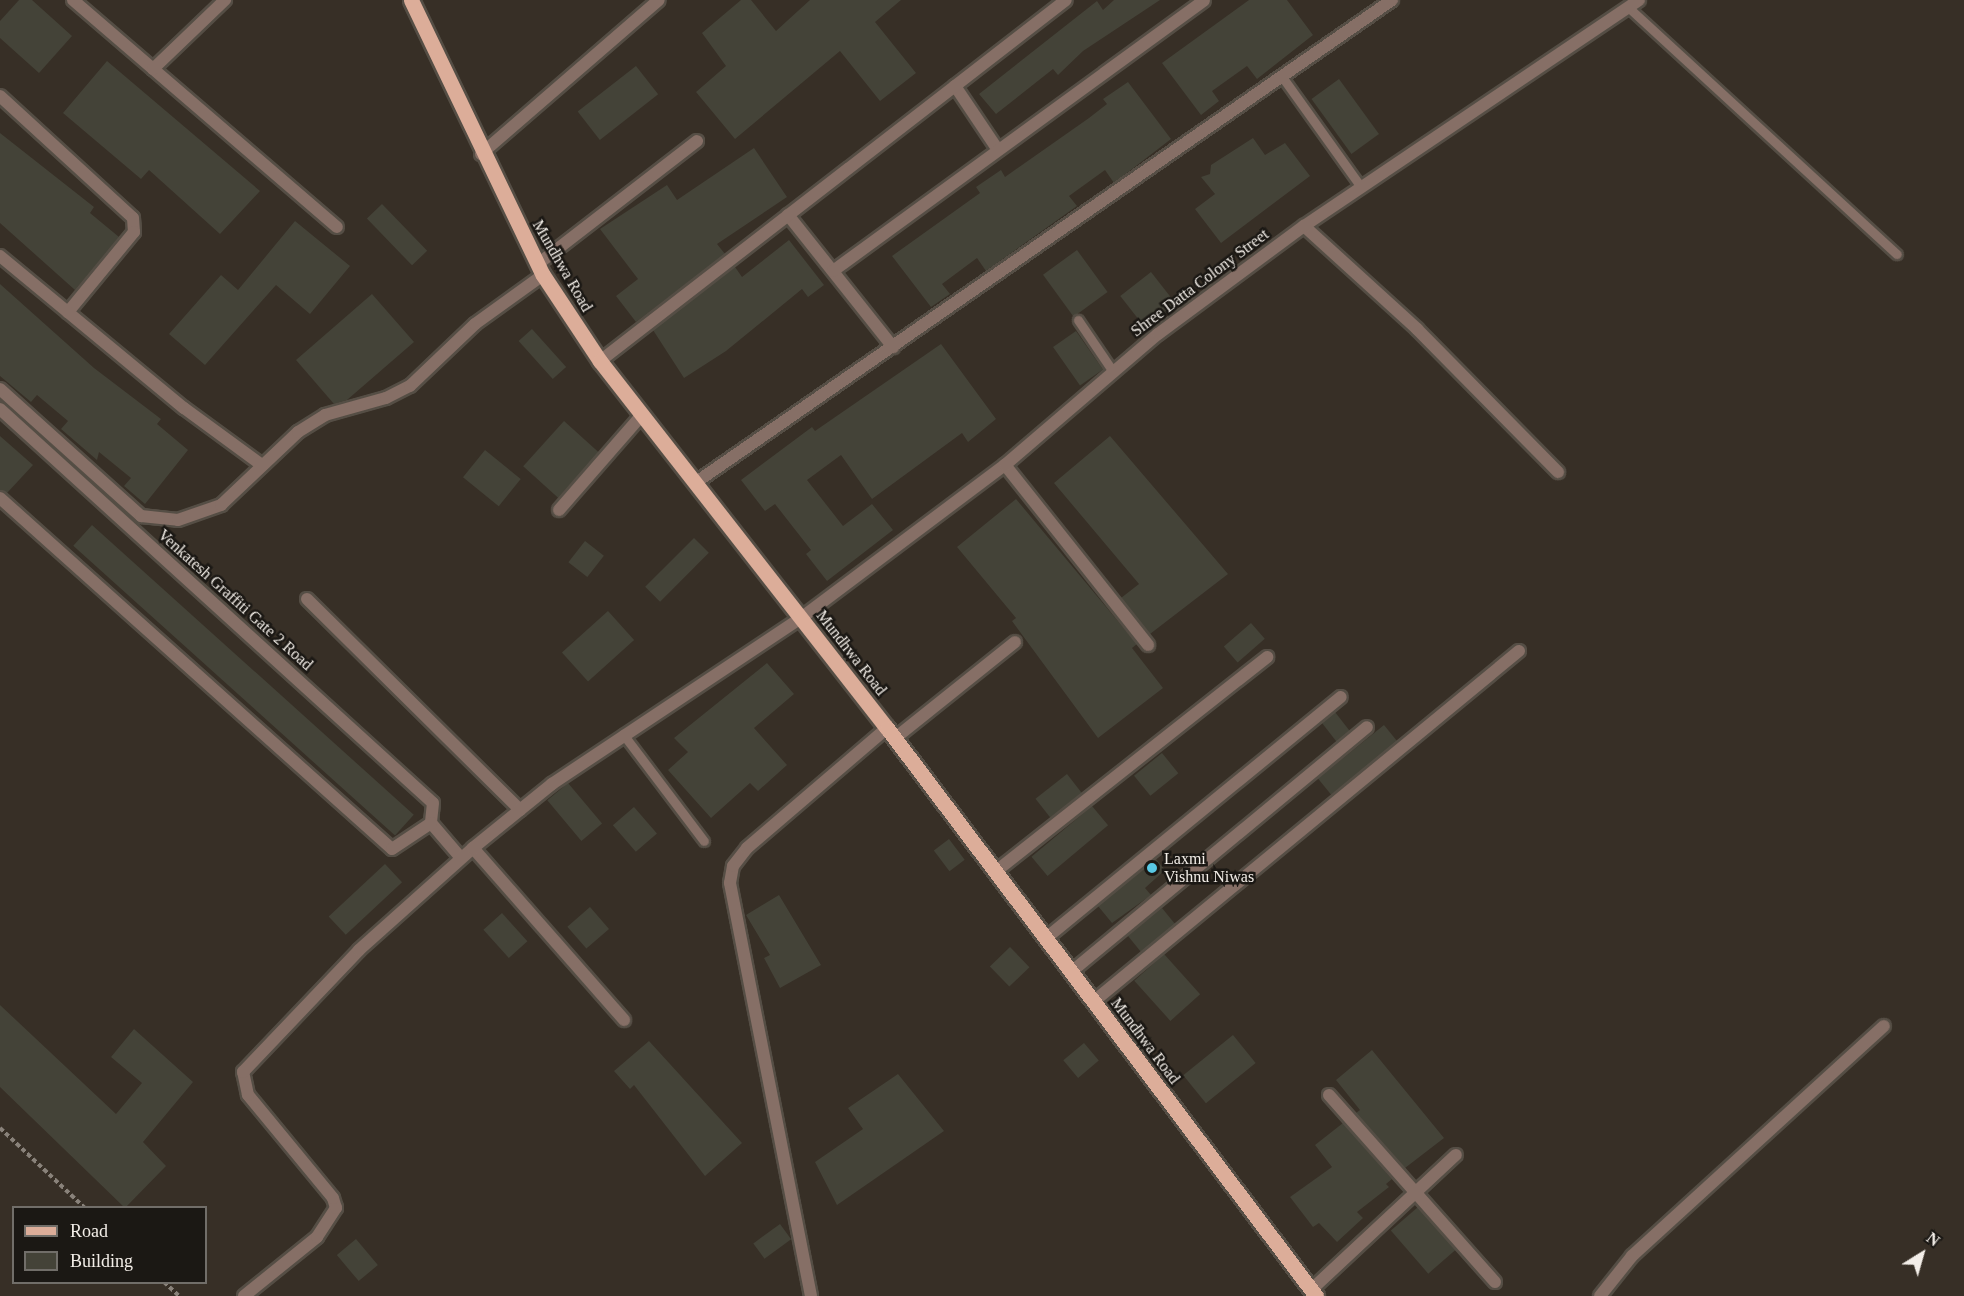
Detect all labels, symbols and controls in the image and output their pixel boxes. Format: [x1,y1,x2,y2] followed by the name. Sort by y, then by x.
[528,217,596,315] street label: Mundhwa Road
[1127,225,1273,341] street label: Shree Datta Colony Street
[154,525,316,675] street label: Venkatesh Graffiti Gate 2 Road
[812,607,890,699] street label: Mundhwa Road
[1164,849,1254,887] place label: Laxmi Vishnu Niwas
[1145,861,1159,875] marker: Laxmi Vishnu Niwas
[1106,994,1184,1088] street label: Mundhwa Road
[12,1206,207,1284] legend
[70,1221,108,1241] text: Road
[1892,1224,1952,1284] north arrow
[1923,1229,1943,1249] text: N
[70,1251,133,1271] text: Building

